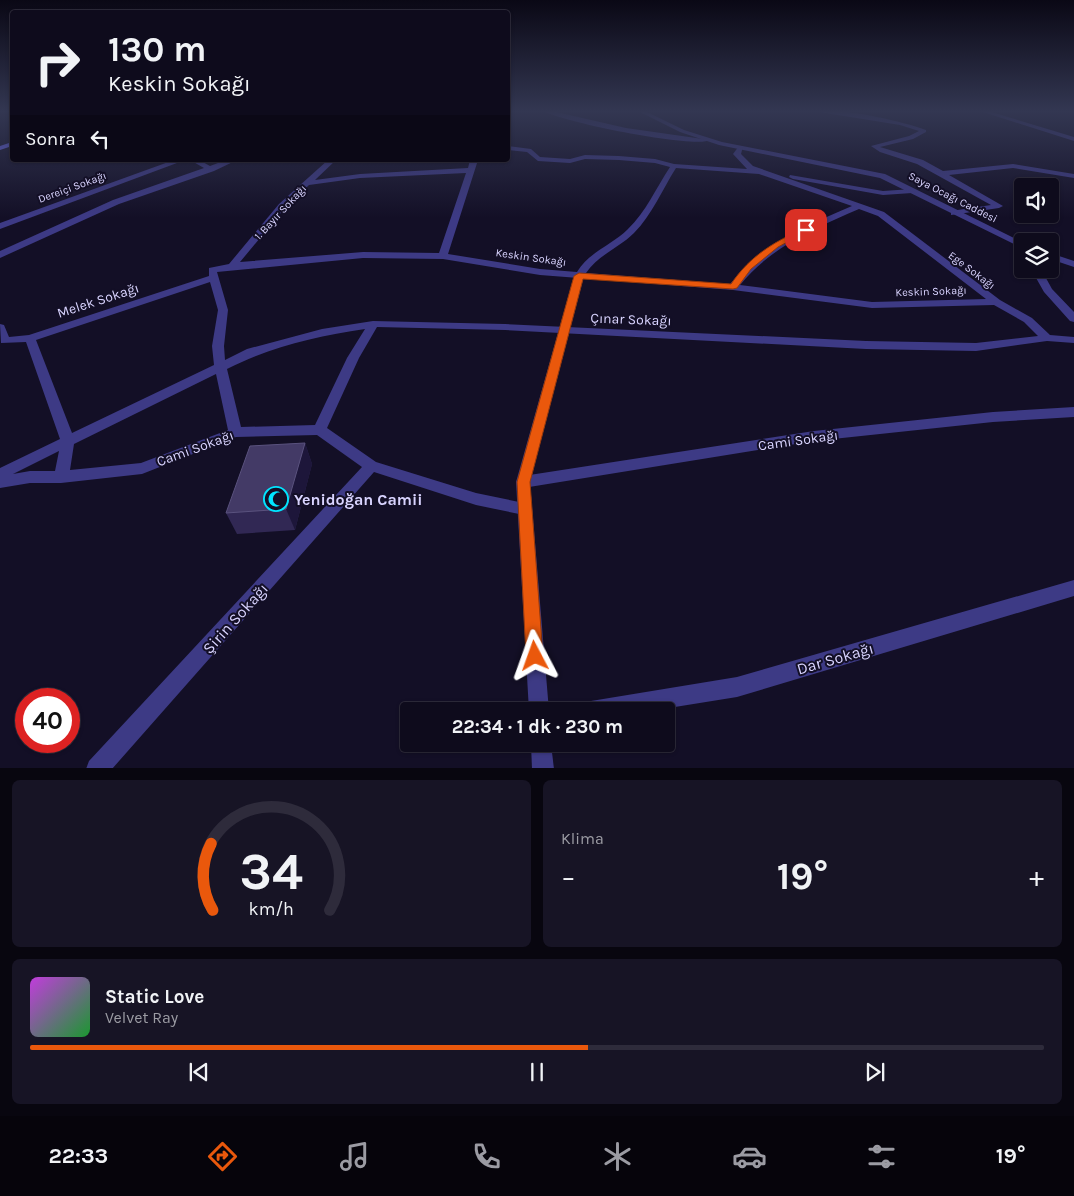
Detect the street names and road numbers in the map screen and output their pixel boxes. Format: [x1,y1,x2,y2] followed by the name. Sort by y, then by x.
[36,169,108,206] street label: Dereiçi Sokağı
[906,169,999,225] street label: Saya Ocağı Caddesi
[252,182,309,243] street label: 1. Bayır Sokağı
[495,246,567,269] street label: Keskin Sokağı
[946,249,998,292] street label: Ege Sokağı
[55,279,141,322] street label: Melek Sokağı
[895,284,967,299] street label: Keskin Sokağı
[590,310,672,329] street label: Çınar Sokağı
[757,426,839,455] street label: Cami Sokağı
[154,427,236,470] street label: Cami Sokağı
[199,579,272,658] street label: Şirin Sokağı
[795,638,876,679] street label: Dar Sokağı

